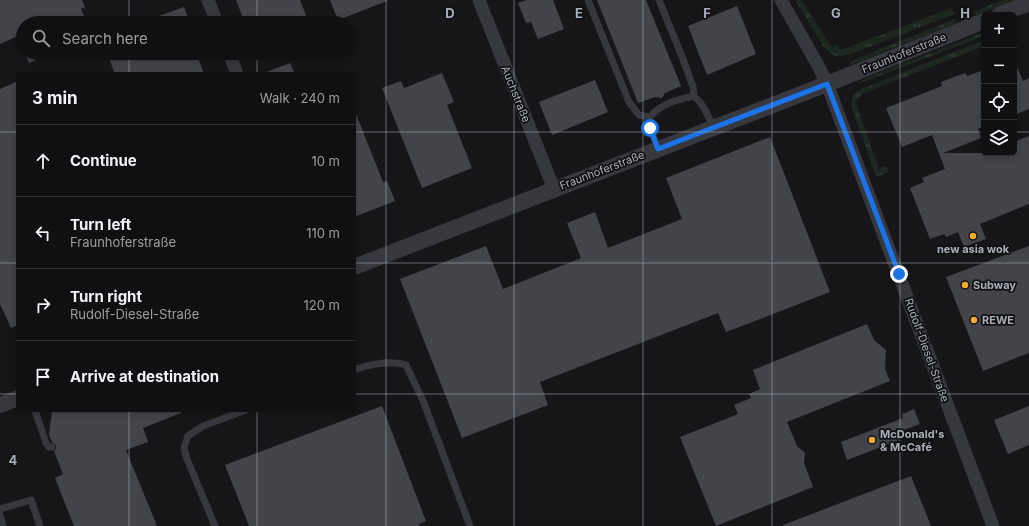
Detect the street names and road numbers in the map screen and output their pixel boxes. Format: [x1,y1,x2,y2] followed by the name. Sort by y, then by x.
[860,30,948,76] street label: Fraunhoferstraße
[498,64,534,124] street label: Auchstraße
[558,147,646,193] street label: Fraunhoferstraße
[902,296,952,404] street label: Rudolf-Diesel-Straße

